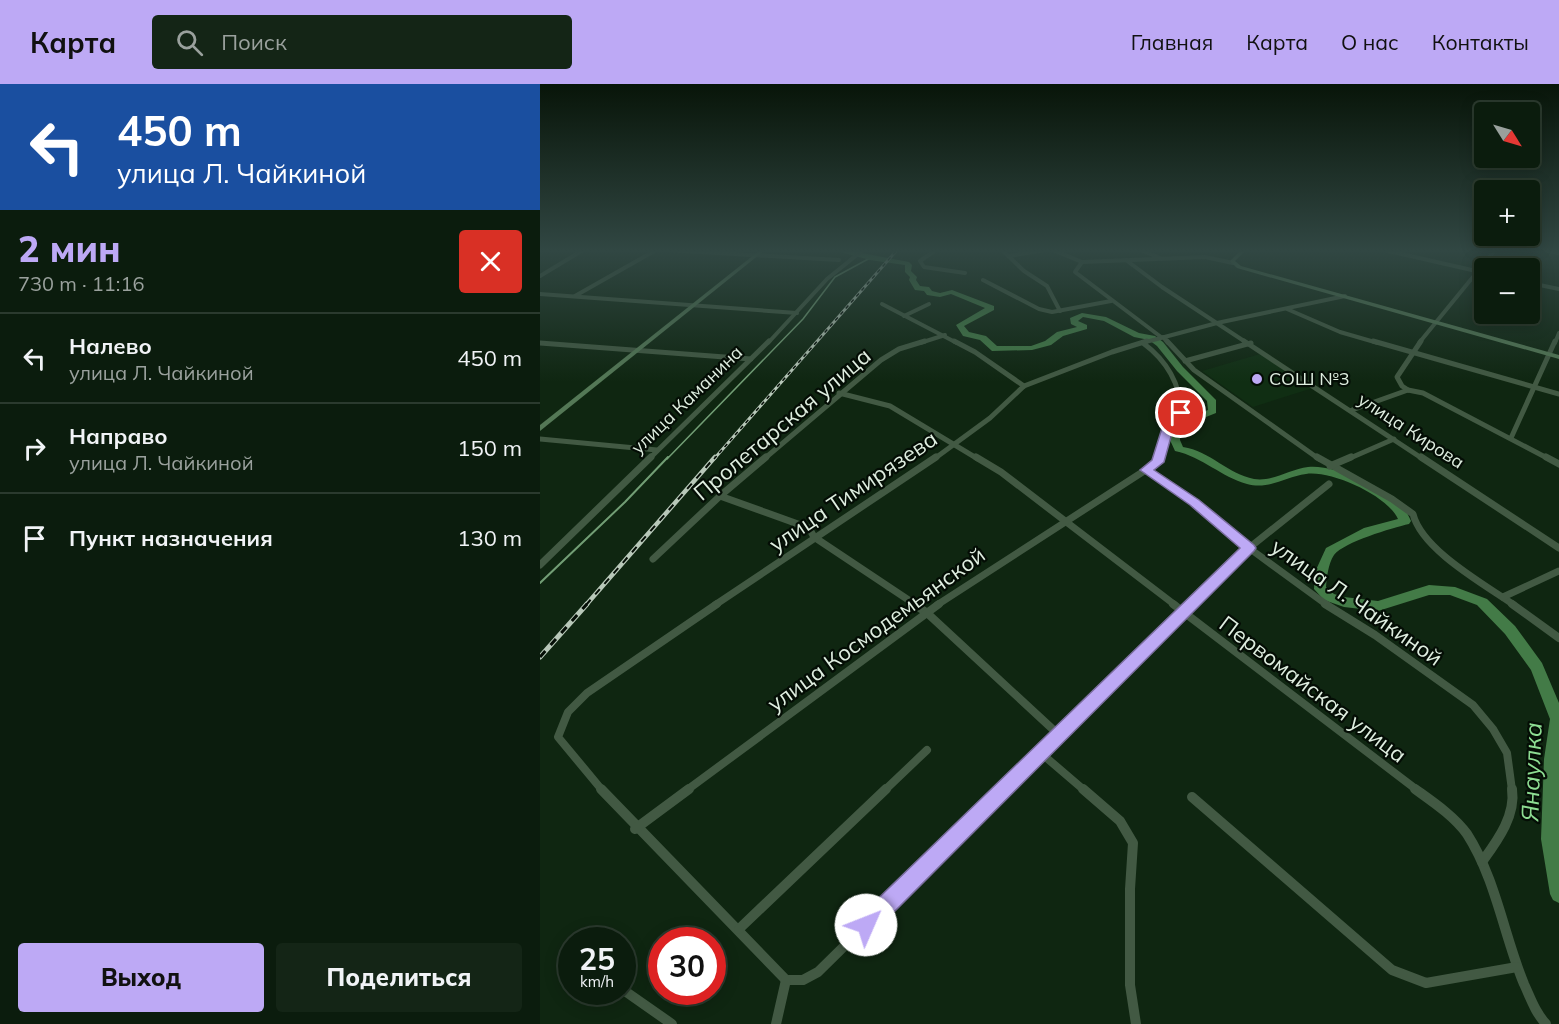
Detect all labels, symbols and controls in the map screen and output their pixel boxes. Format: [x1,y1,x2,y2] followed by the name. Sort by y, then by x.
[152,15,572,69] search box
[30,25,116,60] text: Карта
[173,26,206,59] icon: search
[221,28,287,56] text: Поиск
[1131,29,1213,55] text: Главная
[1246,29,1308,55] text: Карта
[1341,29,1399,55] text: О нас
[1432,29,1529,55] text: Контакты
[1474,102,1540,168] north arrow
[1474,102,1540,324] map controls
[117,104,242,157] text: 450 m
[18,108,96,186] icon: left
[117,156,366,190] text: улица Л. Чайкиной
[1474,180,1540,246] button: +
[18,226,121,271] text: 2 мин
[459,230,522,293] button: close
[1474,258,1540,324] button: −
[18,271,144,296] text: 730 m · 11:16
[69,332,152,360] text: Налево
[626,341,747,459] street label: улица Каманина
[18,342,51,375] icon: left
[688,342,876,506] street label: Пролетарская улица
[457,344,522,372] text: 450 m
[69,360,254,385] text: улица Л. Чайкиной
[1269,367,1350,390] place label: СОШ №3
[1250,372,1264,386] marker: СОШ №3
[1155,387,1206,438] pin
[1354,388,1469,473] street label: улица Кирова
[1164,396,1197,429] icon: arrive
[69,422,167,450] text: Направо
[764,424,942,558] street label: улица Тимирязева
[18,432,51,465] icon: right
[457,434,522,462] text: 150 m
[69,450,254,475] text: улица Л. Чайкиной
[18,522,51,555] icon: arrive
[69,524,273,552] text: Пункт назначения
[457,524,522,552] text: 130 m
[1266,532,1448,672] street label: улица Л. Чайкиной
[762,541,990,717] street label: улица Космодемьянской
[1214,609,1412,769] street label: Первомайская улица
[1514,722,1548,823] water label: Янаулка
[834,893,898,957] position arrow
[648,927,726,1005] speed limit sign: 30
[579,940,615,978] text: 25
[18,943,264,1012] button: Выход
[276,943,522,1012] button: Поделиться
[580,972,614,991] text: km/h

